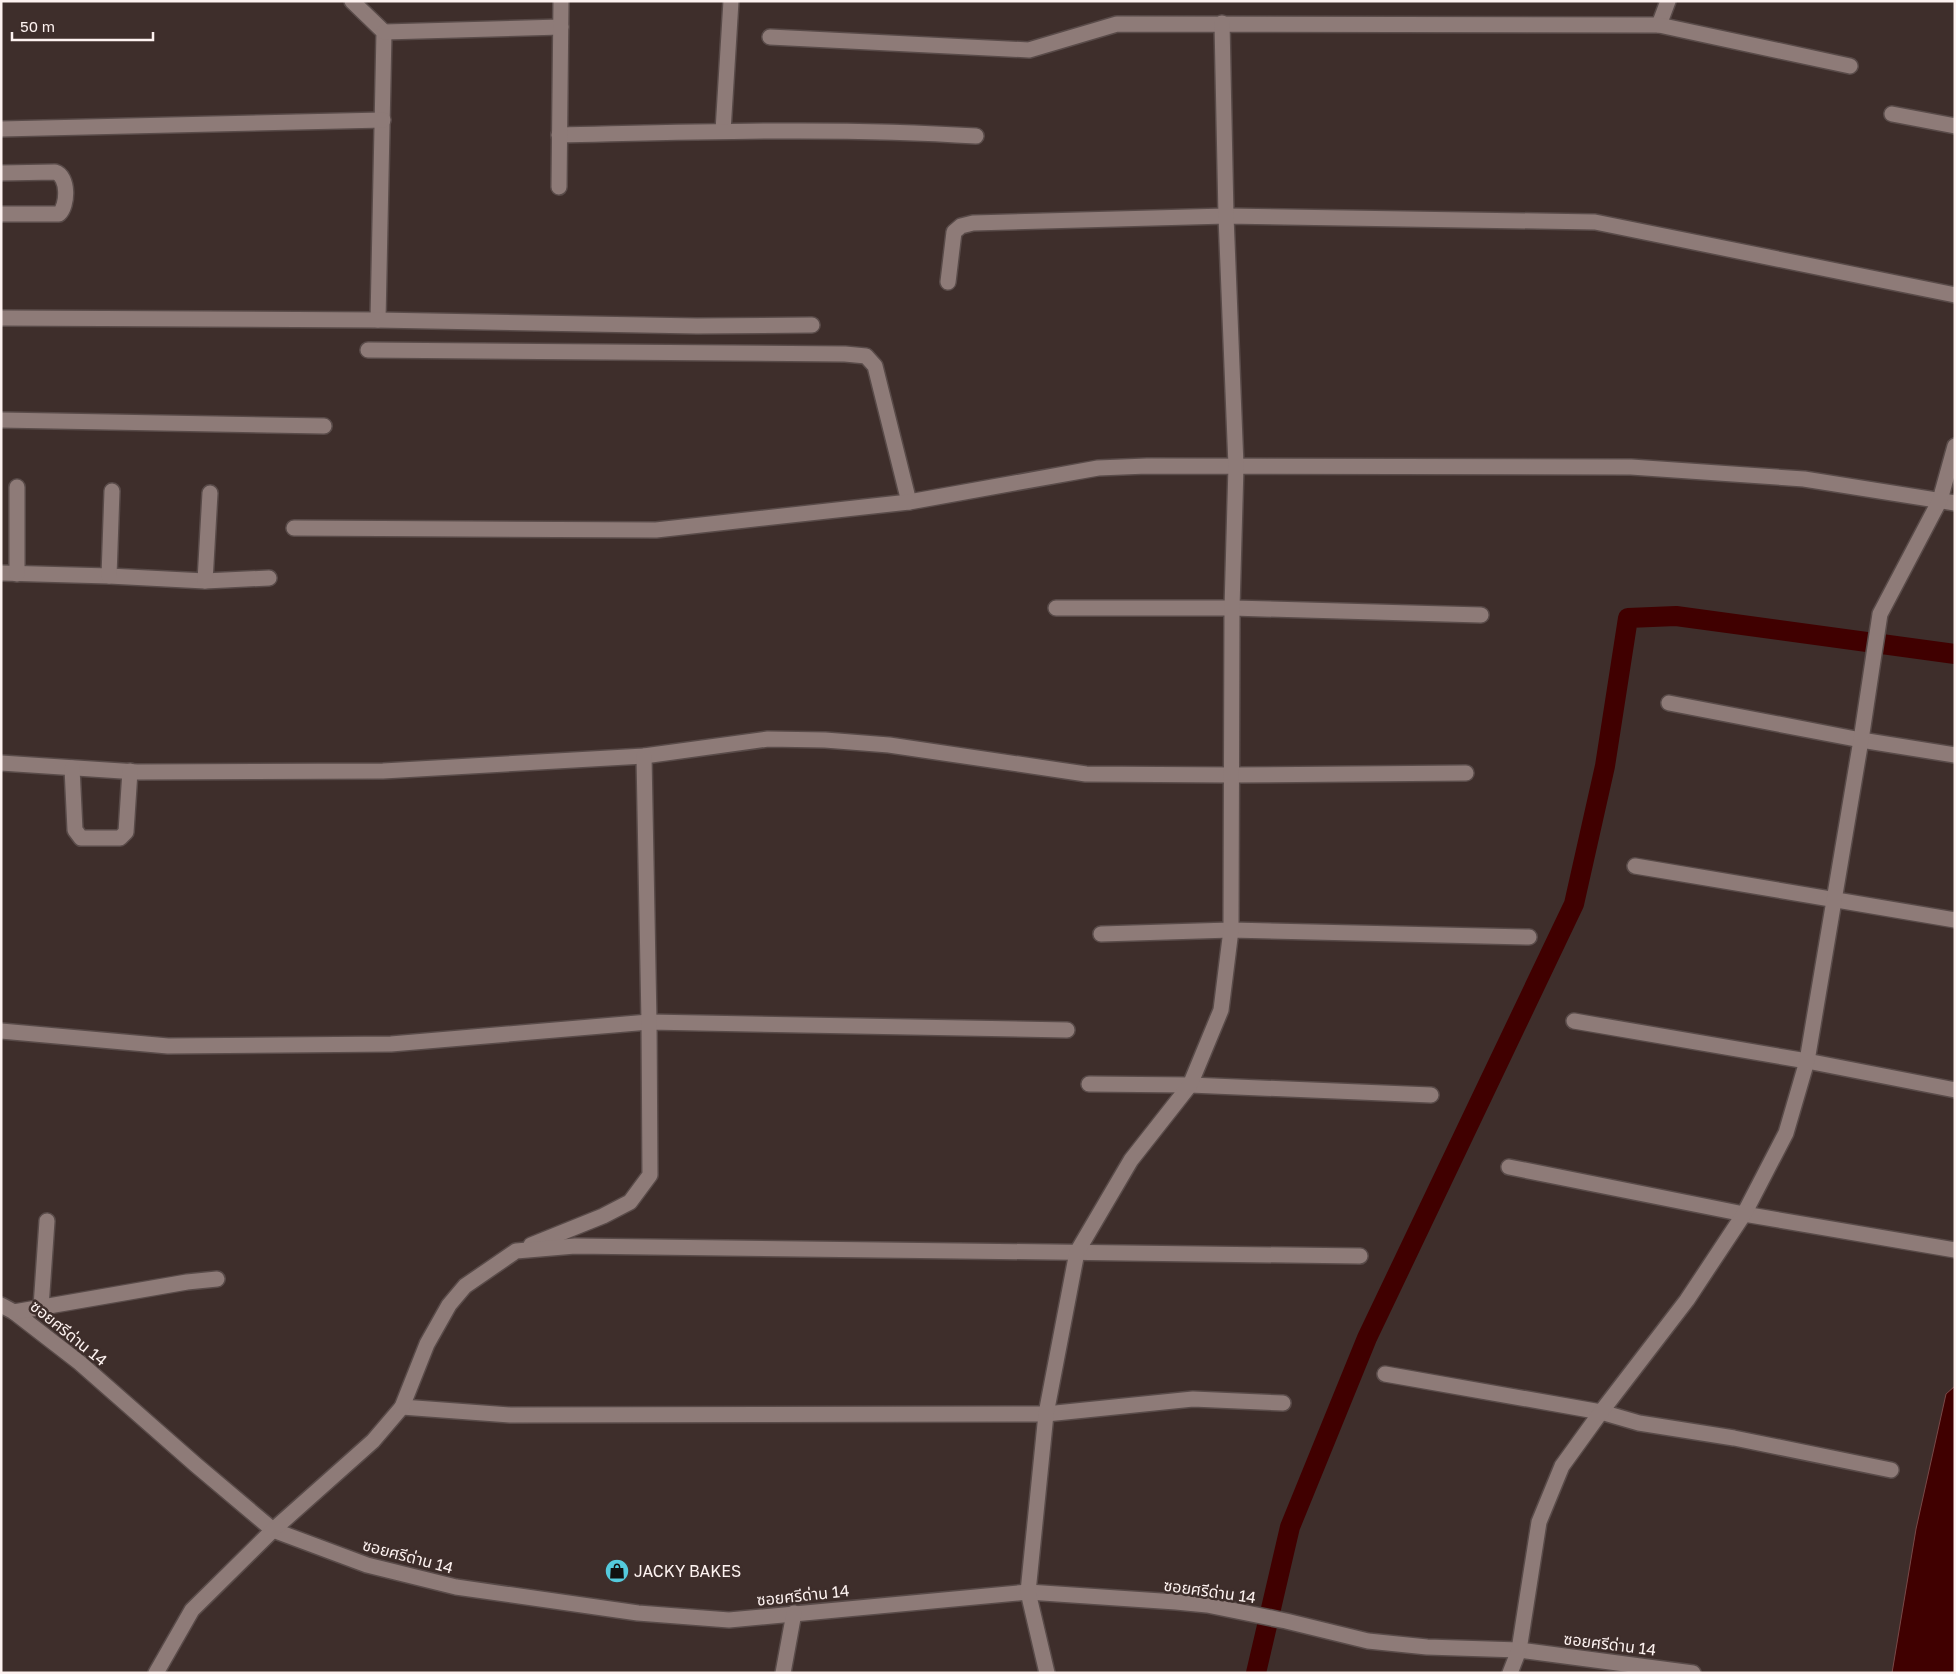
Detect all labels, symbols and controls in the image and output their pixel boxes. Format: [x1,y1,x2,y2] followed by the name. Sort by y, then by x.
[12,10,154,42] scale bar
[20,17,55,35] text: 50 m
[27,1296,111,1370] street label: ซอยศรีด่าน 14
[360,1534,456,1578] street label: ซอยศรีด่าน 14
[604,1558,630,1584] shop icon: JACKY BAKES
[634,1561,741,1581] place label: JACKY BAKES
[1162,1575,1258,1607] street label: ซอยศรีด่าน 14
[756,1580,850,1610] street label: ซอยศรีด่าน 14
[1563,1628,1657,1660] street label: ซอยศรีด่าน 14

